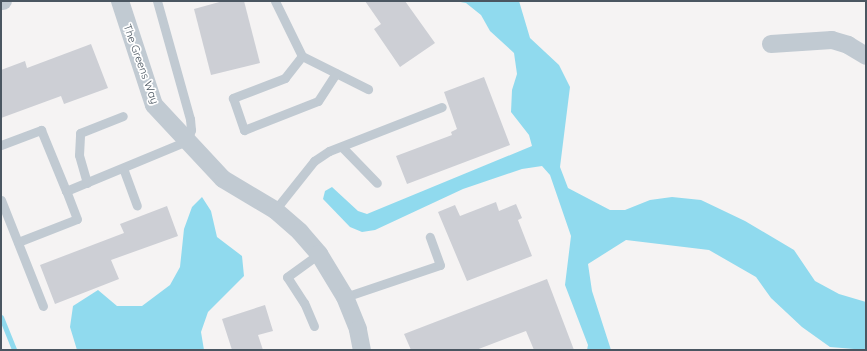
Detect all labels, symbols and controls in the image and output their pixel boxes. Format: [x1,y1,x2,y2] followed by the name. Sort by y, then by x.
[120,22,162,106] street label: The Greens Way

